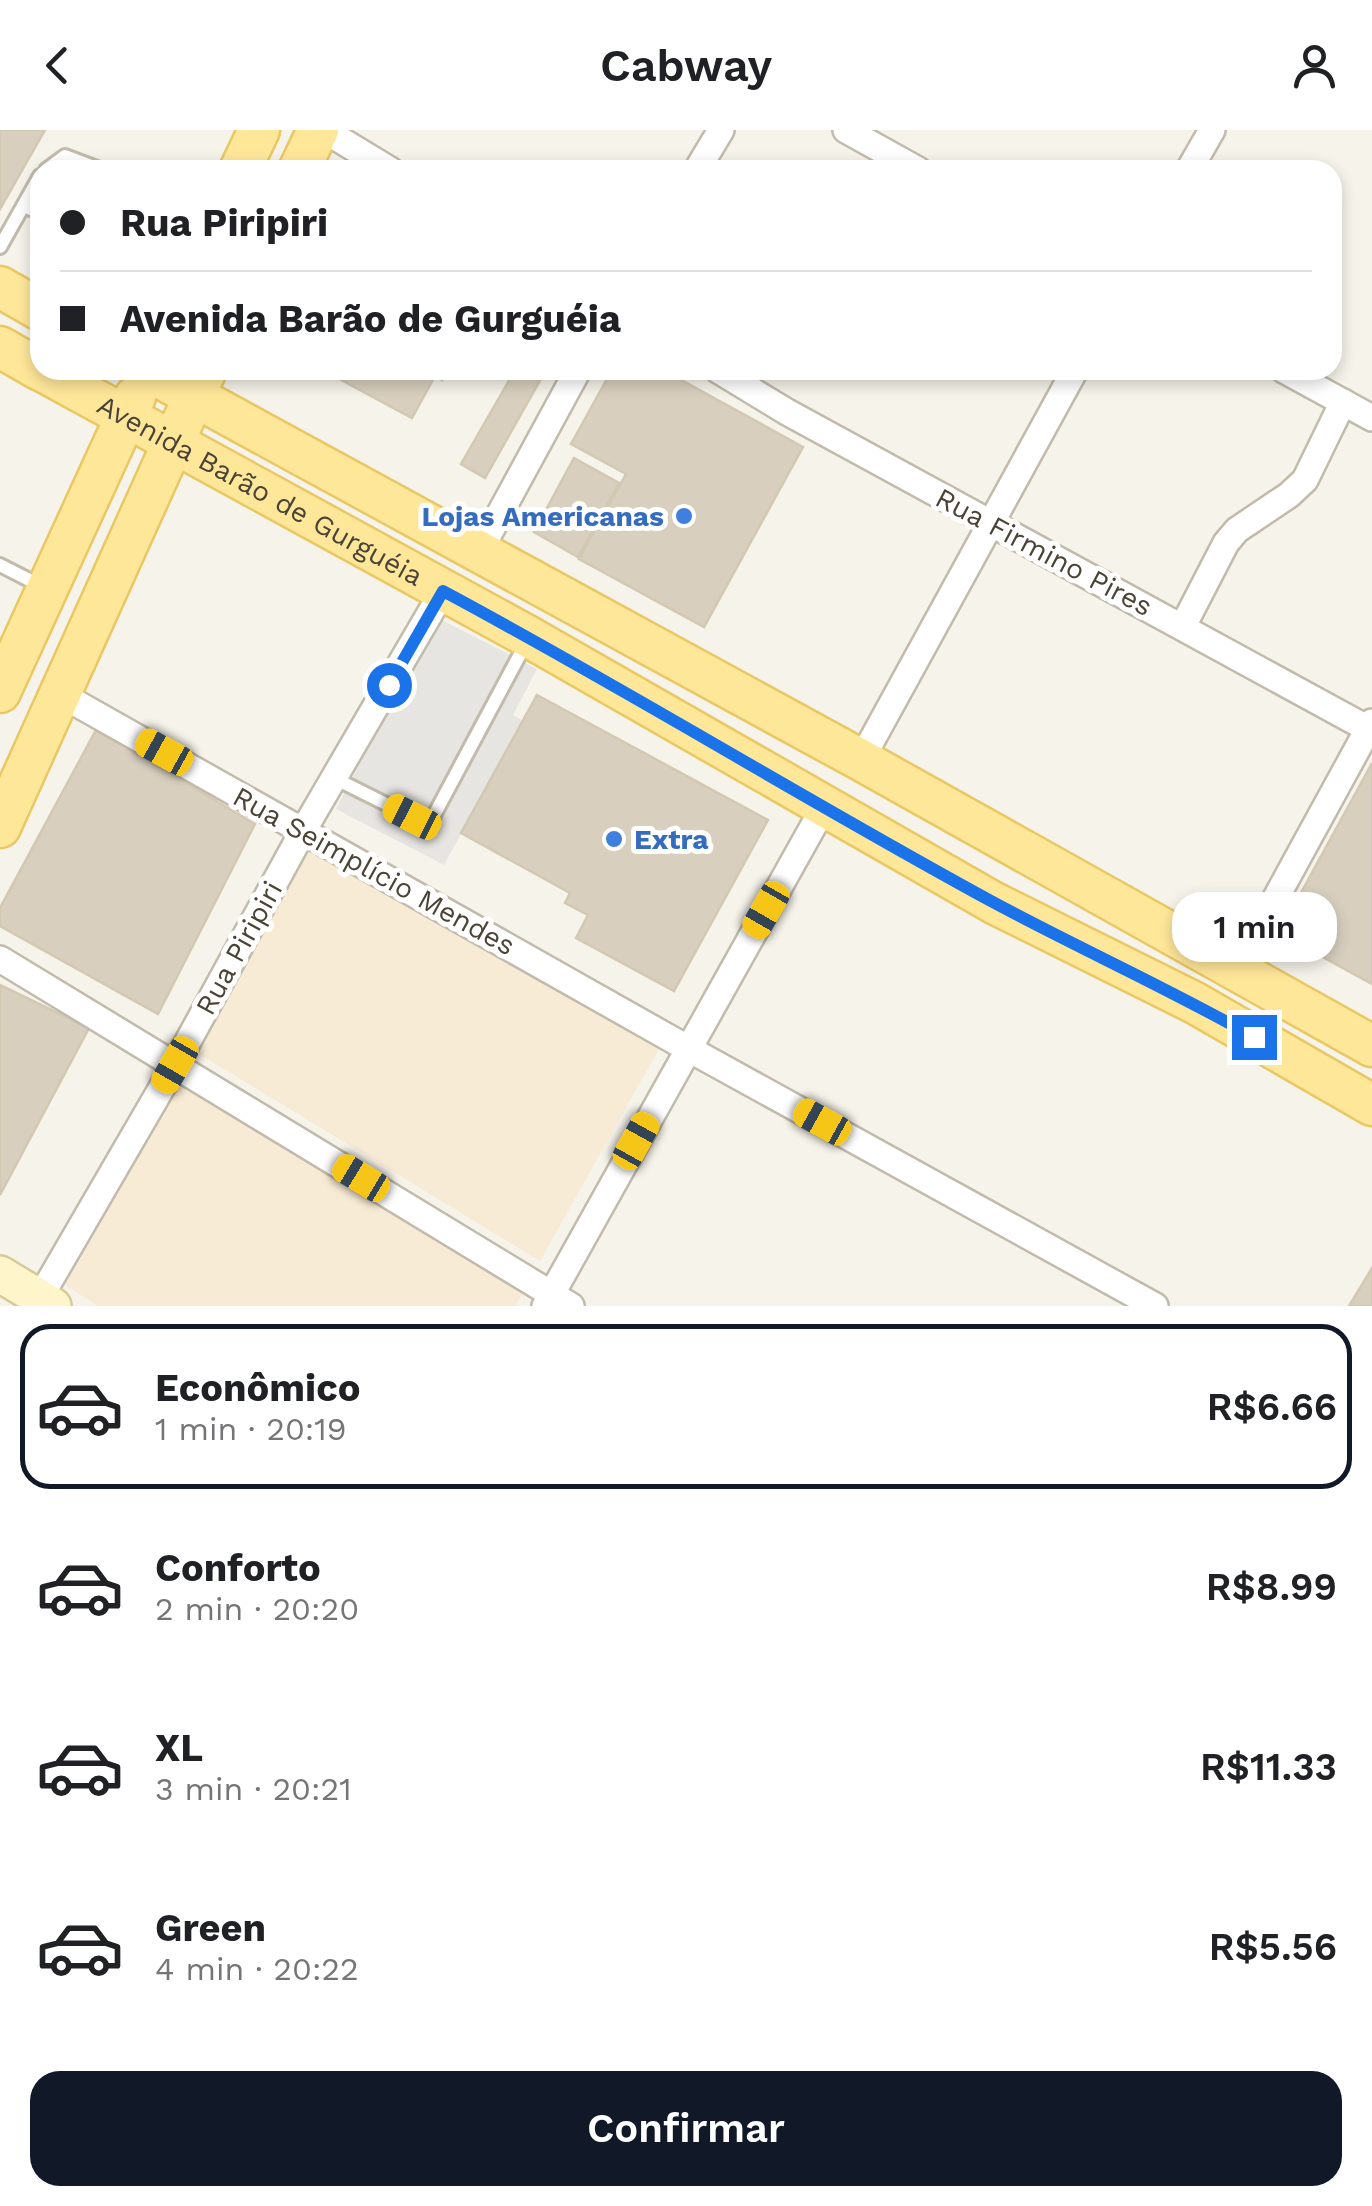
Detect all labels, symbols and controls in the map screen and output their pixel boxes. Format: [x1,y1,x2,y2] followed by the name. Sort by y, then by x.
[30,38,85,93] icon: back
[1287,38,1342,93] icon: person
[600,39,772,92] text: Cabway
[120,201,328,245] text: Rua Piripiri
[120,297,621,341] text: Avenida Barão de Gurguéia
[92,388,429,592] street label: Avenida Barão de Gurguéia
[930,481,1158,623] street label: Rua Firmino Pires
[422,500,664,533] place label: Lojas Americanas
[673,505,695,527] marker: Lojas Americanas
[367,663,412,708] route start
[130,724,198,780] car
[227,780,521,962] street label: Rua Seimplício Mendes
[378,790,446,844] car
[634,823,709,856] place label: Extra
[603,828,625,850] marker: Extra
[189,875,289,1021] street label: Rua Piripiri
[738,877,794,943] car
[1172,892,1336,962] callout: 1 min
[1213,908,1296,946] text: 1 min
[1232,1015,1277,1060] route end
[147,1032,203,1098] car
[788,1094,856,1150] car
[608,1107,664,1175] car
[328,1150,394,1206] car
[35,1362,125,1452] icon: car
[155,1366,360,1410] text: Econômico
[1207,1385,1337,1429] text: R$6.66
[155,1410,347,1448] text: 1 min · 20:19
[35,1542,125,1632] icon: car
[155,1546,321,1590] text: Conforto
[1206,1565,1337,1609] text: R$8.99
[155,1590,359,1628] text: 2 min · 20:20
[35,1722,125,1812] icon: car
[155,1726,203,1770] text: XL
[1200,1745,1337,1789] text: R$11.33
[155,1770,352,1808] text: 3 min · 20:21
[35,1902,125,1992] icon: car
[155,1906,266,1950] text: Green
[1209,1925,1337,1969] text: R$5.56
[155,1950,359,1988] text: 4 min · 20:22
[30,2071,1342,2186] button: Confirmar

